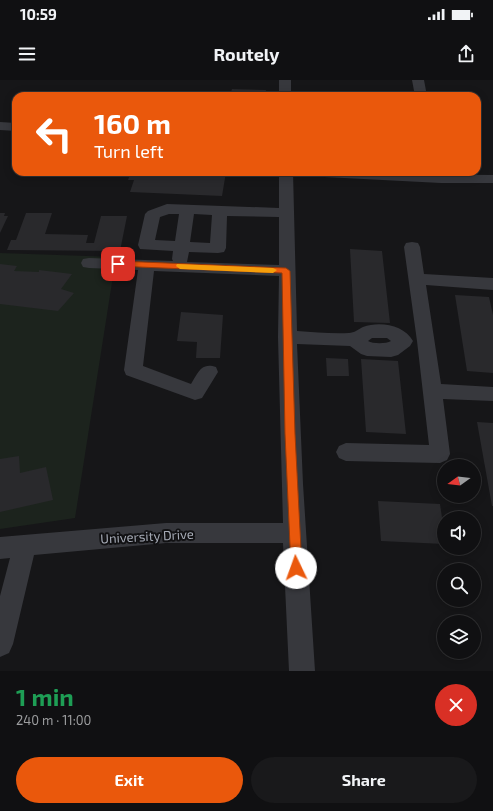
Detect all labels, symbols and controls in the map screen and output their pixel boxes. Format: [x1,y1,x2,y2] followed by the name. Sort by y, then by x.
[20,5,57,23] text: 10:59
[16,43,38,65] icon: menu
[213,43,280,65] text: Routely
[455,43,477,65] icon: share
[94,106,171,140] text: 160 m
[28,108,80,160] icon: left
[94,140,164,162] text: Turn left
[101,247,135,281] pin
[107,253,129,275] icon: arrive
[437,459,481,503] north arrow
[437,459,481,659] map controls
[437,511,481,555] button: sound
[100,526,194,546] street label: University Drive
[275,547,317,589] position arrow
[437,563,481,607] button: search
[437,615,481,659] button: layers
[16,682,74,711] text: 1 min
[435,684,477,726] button: close
[16,712,91,728] text: 240 m · 11:00
[16,757,243,803] button: Exit
[251,757,477,803] button: Share

